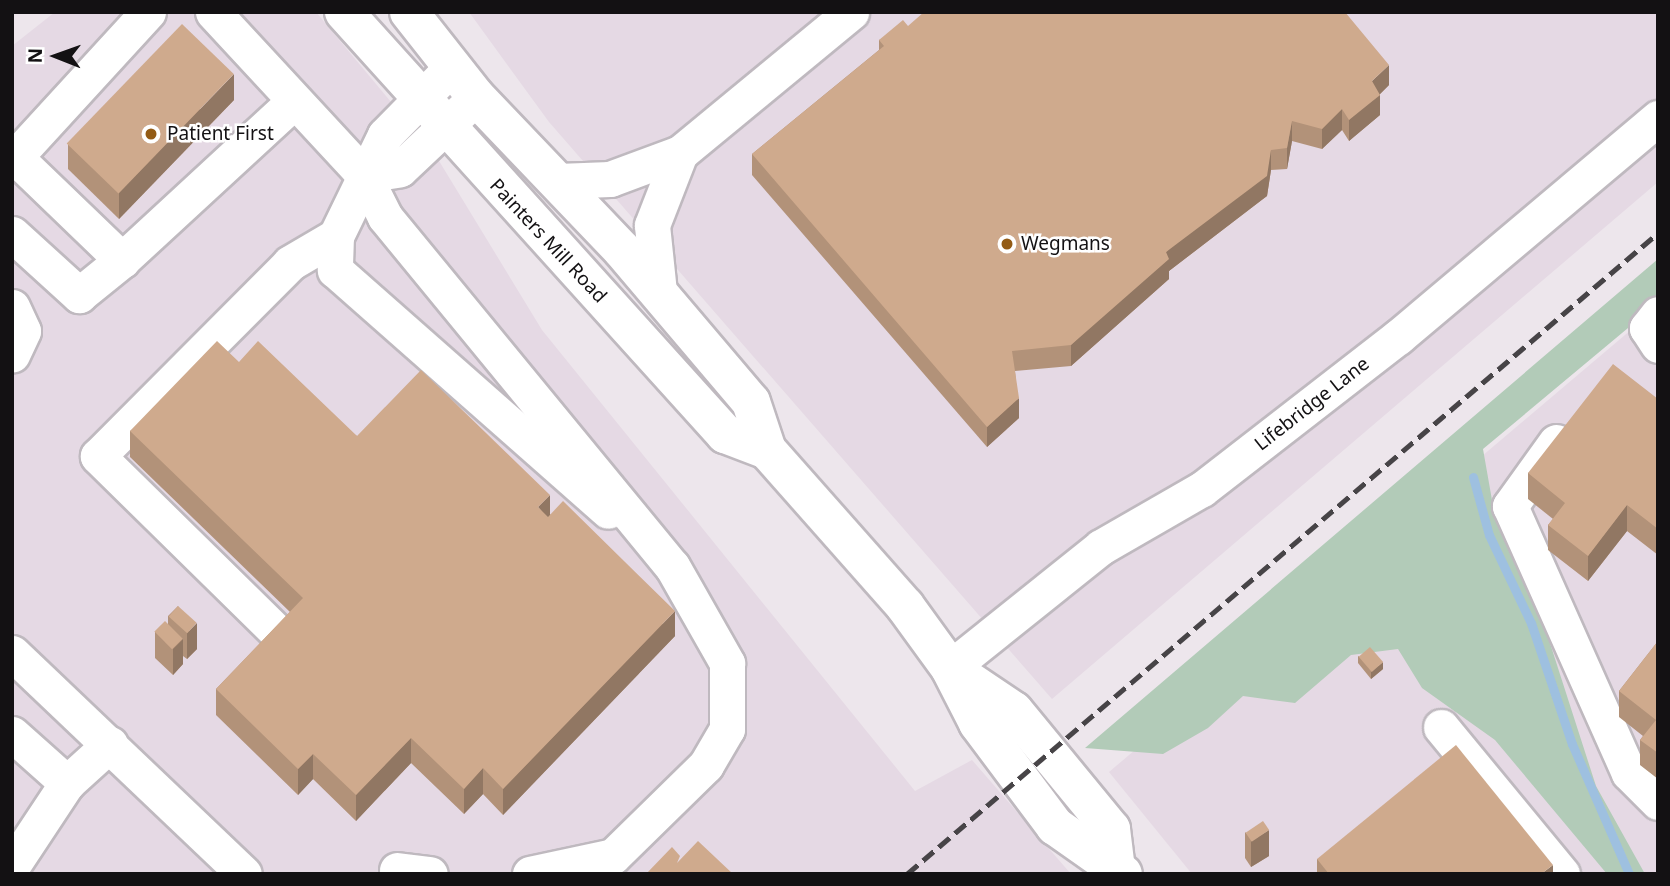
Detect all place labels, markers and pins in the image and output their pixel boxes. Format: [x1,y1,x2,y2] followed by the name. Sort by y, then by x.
[167,123,274,145] place label: Patient First
[141,124,161,144] marker: Patient First
[1021,233,1110,255] place label: Wegmans
[999,236,1015,252] marker: Wegmans

